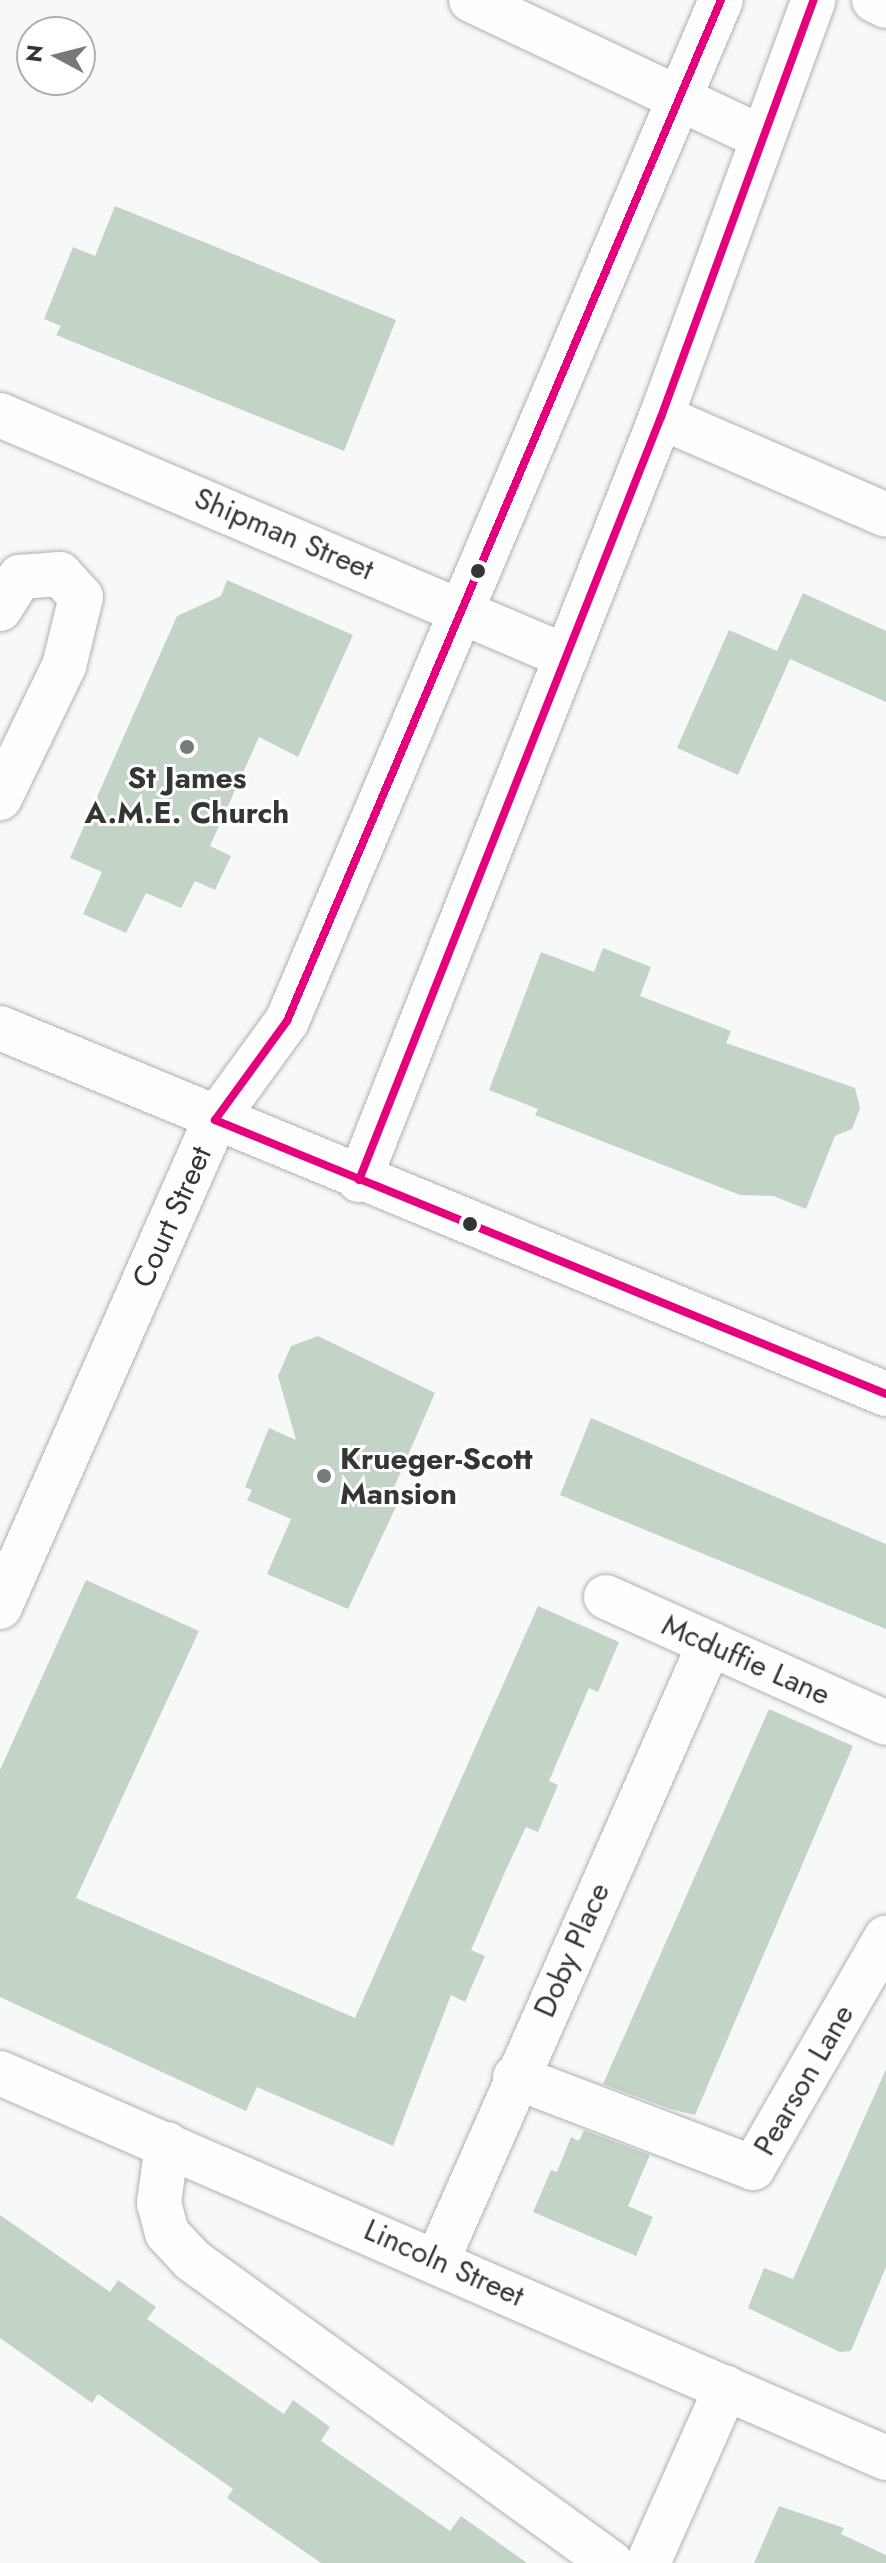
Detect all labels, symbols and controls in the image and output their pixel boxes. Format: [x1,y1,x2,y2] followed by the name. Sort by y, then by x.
[16,16,96,96] north arrow
[17,43,51,64] text: N
[189,480,379,588] street label: Shipman Street
[470,563,486,579] unlabelled marker
[178,738,196,756] marker: St James A.M.E. Church
[85,760,289,830] place label: St James A.M.E. Church
[125,1141,219,1293] street label: Court Street
[462,1216,478,1232] unlabelled marker
[340,1441,533,1512] place label: Krueger-Scott Mansion
[315,1467,333,1485] marker: Krueger-Scott Mansion
[656,1607,836,1713] street label: Mcduffie Lane
[526,1877,618,2023] street label: Doby Place
[746,1998,862,2162] street label: Pearson Lane
[359,2212,529,2314] street label: Lincoln Street

